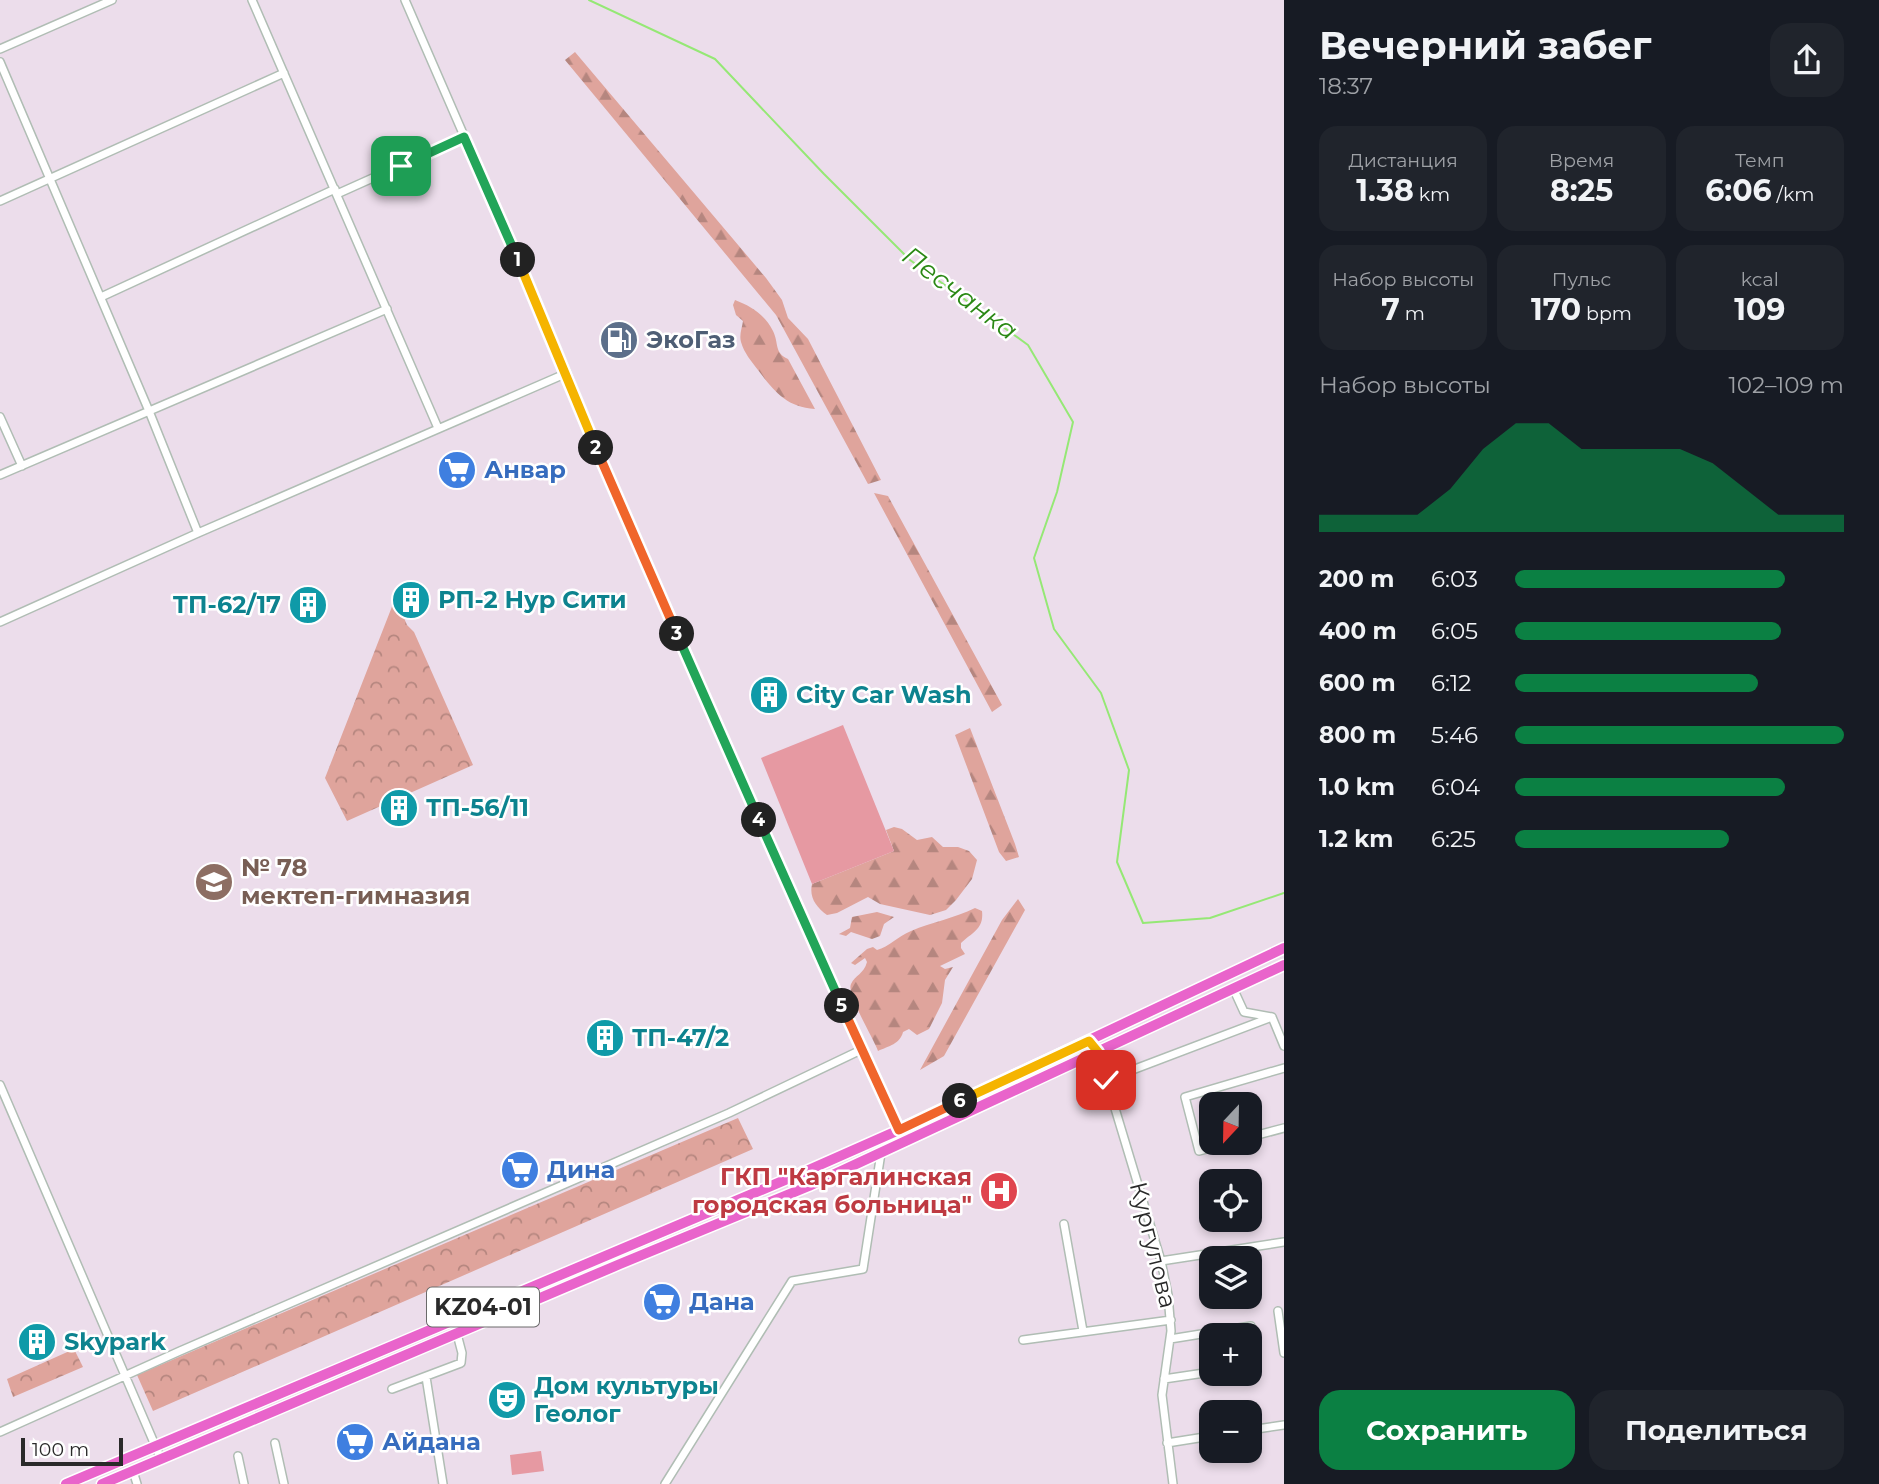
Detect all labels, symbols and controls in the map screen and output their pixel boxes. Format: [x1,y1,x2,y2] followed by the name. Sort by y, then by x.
[1319,22,1652,69] text: Вечерний забег
[1770,23,1844,97] button: share
[1319,72,1373,100] text: 18:37
[371,136,431,196] pin
[382,147,420,185] icon: arrive
[1349,149,1458,172] text: Дистанция
[1549,149,1614,172] text: Время
[1735,149,1785,172] text: Темп
[1356,172,1414,209] text: 1.38
[1550,172,1613,209] text: 8:25
[1705,172,1772,209] text: 6:06
[1414,183,1450,206] text: km
[1772,183,1814,206] text: /km
[896,239,1024,347] water label: Песчанка
[500,243,536,278] pin: 1
[514,248,521,271] text: 1
[1332,268,1474,291] text: Набор высоты
[1552,268,1611,291] text: Пульс
[1741,268,1779,291] text: kcal
[1381,291,1400,328] text: 7
[1531,291,1581,328] text: 170
[1734,291,1785,328] text: 109
[1400,302,1425,325] text: m
[1581,302,1632,325] text: bpm
[598,319,640,361] fuel station icon: ЭкоГаз
[646,325,735,354] place label: ЭкоГаз
[1319,371,1491,399] text: Набор высоты
[1729,371,1844,399] text: 102–109 m
[578,430,614,466] pin: 2
[590,436,601,459] text: 2
[436,449,478,491] supermarket icon: Анвар
[484,455,566,484] place label: Анвар
[1319,565,1394,593] text: 200 m
[1431,565,1478,593] text: 6:03
[390,579,432,621] building icon: РП-2 Нур Сити
[287,584,329,626] building icon: ТП-62/17
[438,585,627,614] place label: РП-2 Нур Сити
[173,590,281,619] place label: ТП-62/17
[660,616,694,652] pin: 3
[1319,617,1397,645] text: 400 m
[1431,617,1478,645] text: 6:05
[671,622,682,645] text: 3
[1319,669,1396,697] text: 600 m
[1431,669,1471,697] text: 6:12
[748,674,790,716] building icon: City Car Wash
[796,680,972,709] place label: City Car Wash
[1319,721,1396,749] text: 800 m
[1431,721,1478,749] text: 5:46
[1319,773,1395,801] text: 1.0 km
[1431,773,1480,801] text: 6:04
[378,787,420,829] building icon: ТП-56/11
[426,793,529,822] place label: ТП-56/11
[742,802,776,838] pin: 4
[752,808,765,831] text: 4
[1319,825,1393,853] text: 1.2 km
[1431,825,1476,853] text: 6:25
[241,853,470,910] place label: № 78 мектеп-гимназия
[193,861,235,903] school or university icon: № 78 мектеп-гимназия
[824,988,860,1024] pin: 5
[836,994,847,1017] text: 5
[584,1017,626,1059] building icon: ТП-47/2
[632,1023,729,1052] place label: ТП-47/2
[1076,1050,1136,1110] pin
[1087,1061,1125,1099] icon: check
[942,1084,978,1118] pin: 6
[953,1089,966,1112] text: 6
[1199,1092,1262,1155] north arrow
[1199,1092,1262,1463] map controls
[499,1149,541,1191] supermarket icon: Дина
[547,1155,615,1184] place label: Дина
[692,1162,972,1219] place label: ГКП "Каргалинская городская больница"
[1199,1169,1262,1232] button: locate
[978,1170,1020,1212] hospital icon: ГКП "Каргалинская городская больница"
[1124,1179,1183,1311] street label: Кургулова
[1199,1246,1262,1309] button: layers
[641,1281,683,1323] supermarket icon: Дана
[689,1287,755,1316] place label: Дана
[427,1288,539,1326] road number: KZ04-01
[16,1321,58,1363] building icon: Skypark
[1199,1323,1262,1386] button: +
[64,1327,166,1356] place label: Skypark
[534,1371,719,1428] place label: Дом культуры Геолог
[486,1379,528,1421] theatre icon: Дом культуры Геолог
[1319,1390,1575,1470] button: Сохранить
[1589,1390,1844,1470] button: Поделиться
[1199,1400,1262,1463] button: −
[334,1421,376,1463] supermarket icon: Айдана
[382,1427,481,1456] place label: Айдана
[21,1435,122,1467] scale bar
[32,1438,89,1461] text: 100 m

